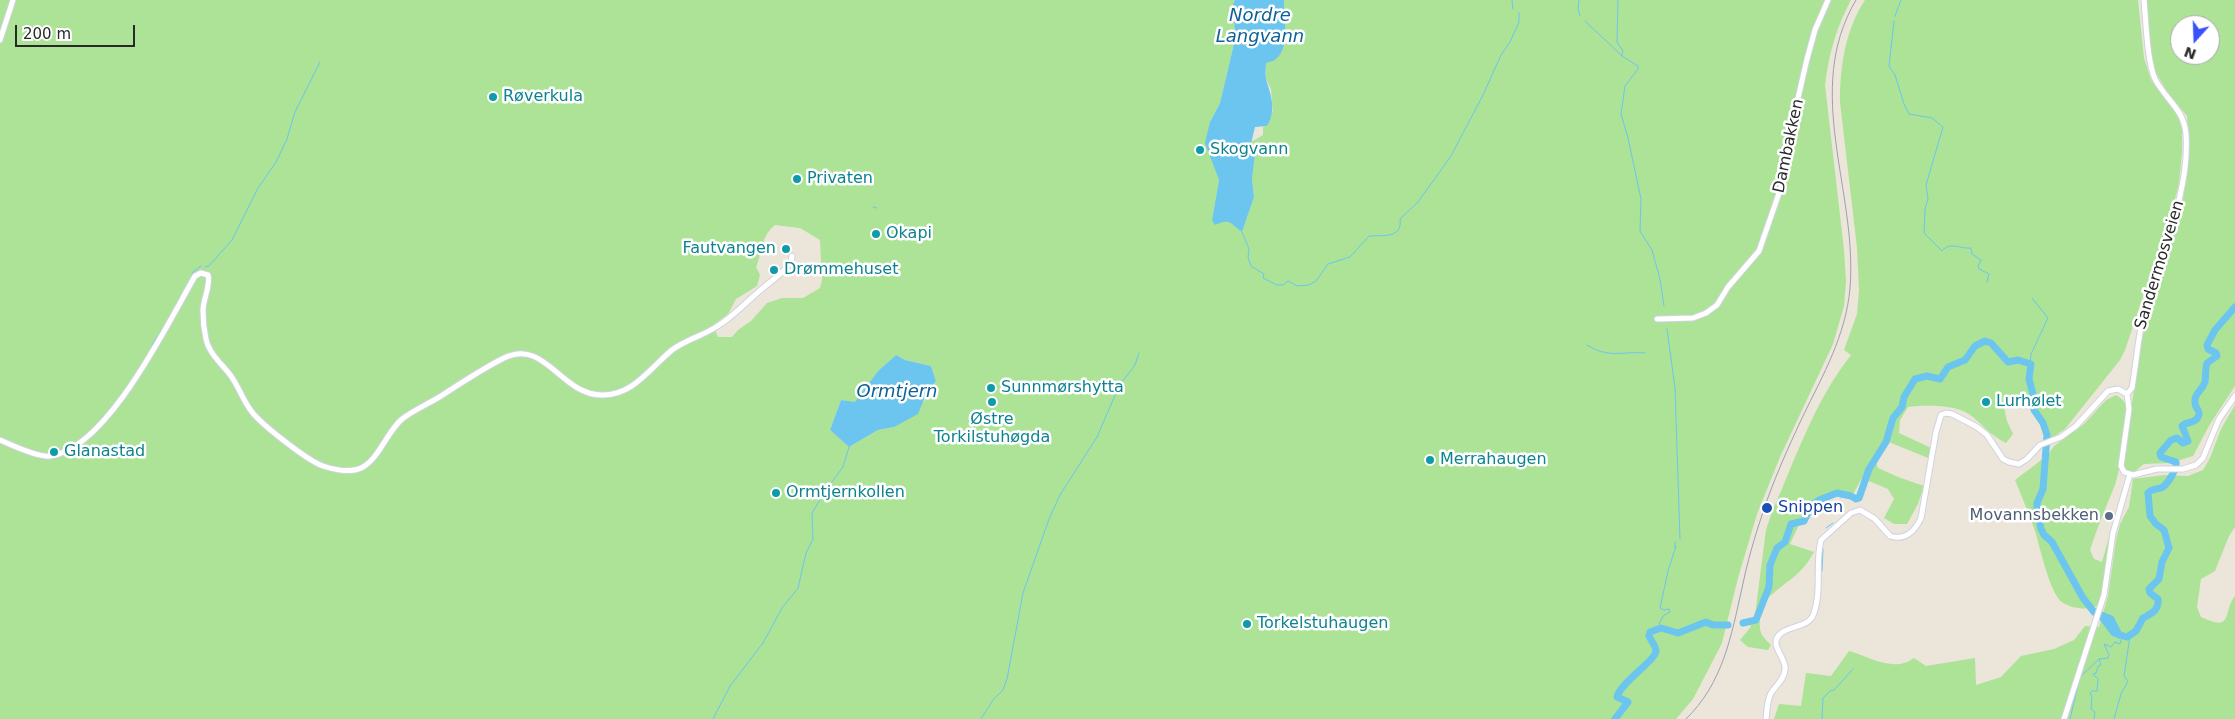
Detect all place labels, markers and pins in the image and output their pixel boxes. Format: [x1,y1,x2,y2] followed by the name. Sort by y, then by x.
[503,87,583,107] place label: Røverkula
[487,91,499,103] marker: Røverkula
[1210,140,1288,160] place label: Skogvann
[1194,144,1206,156] marker: Skogvann
[807,169,873,189] place label: Privaten
[791,173,803,185] marker: Privaten
[886,224,932,244] place label: Okapi
[870,228,882,240] marker: Okapi
[682,239,776,259] place label: Fautvangen
[780,243,792,255] marker: Fautvangen
[784,260,898,280] place label: Drømmehuset
[768,264,780,276] marker: Drømmehuset
[1001,378,1124,398] place label: Sunnmørshytta
[985,382,997,394] marker: Sunnmørshytta
[1996,392,2062,412] place label: Lurhølet
[986,396,998,408] marker: Østre Torkilstuhøgda
[1980,396,1992,408] marker: Lurhølet
[934,410,1050,448] place label: Østre Torkilstuhøgda
[64,442,145,462] place label: Glanastad
[48,446,60,458] marker: Glanastad
[1440,450,1547,470] place label: Merrahaugen
[1424,454,1436,466] marker: Merrahaugen
[786,483,905,503] place label: Ormtjernkollen
[770,487,782,499] marker: Ormtjernkollen
[1778,498,1843,518] place label: Snippen
[1760,501,1774,515] marker: Snippen
[1970,506,2099,526] place label: Movannsbekken
[2103,510,2115,522] marker: Movannsbekken
[1257,614,1388,634] place label: Torkelstuhaugen
[1241,618,1253,630] marker: Torkelstuhaugen

